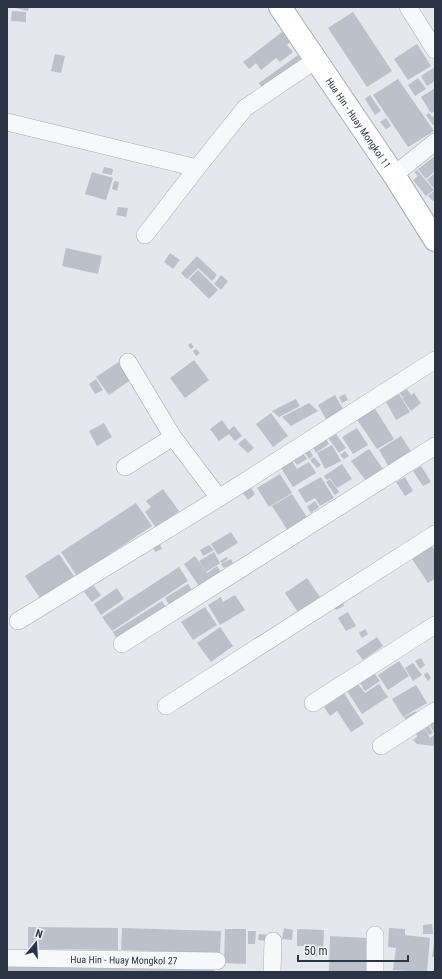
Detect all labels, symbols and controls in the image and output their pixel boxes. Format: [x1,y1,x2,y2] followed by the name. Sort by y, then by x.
[324,76,393,171] street label: Hua Hin - Huay Mongkol 11
[16,923,56,963] north arrow
[34,927,44,941] text: N
[298,937,408,963] scale bar
[304,944,328,958] text: 50 m
[70,954,178,966] street label: Hua Hin - Huay Mongkol 27

